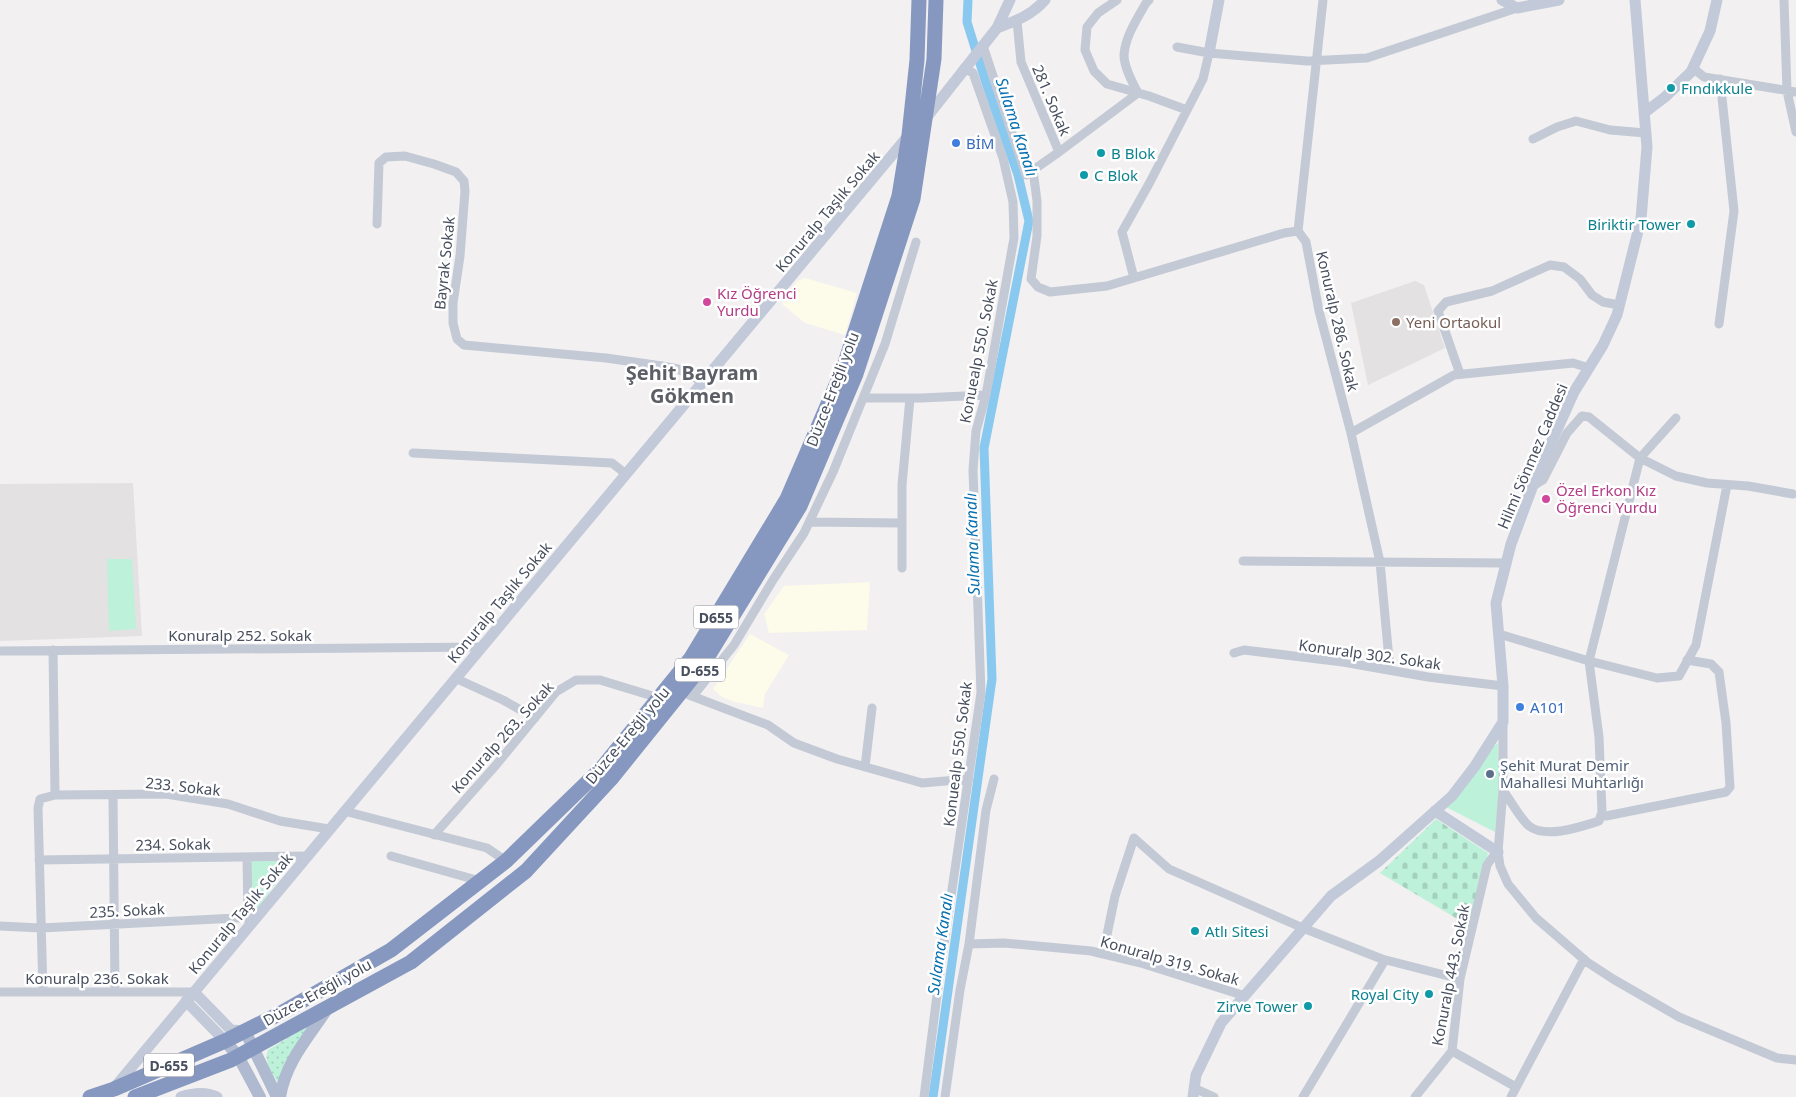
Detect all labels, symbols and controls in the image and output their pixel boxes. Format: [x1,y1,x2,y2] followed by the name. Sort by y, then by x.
[1028,61,1076,139] street label: 281. Sokak
[991,75,1043,179] water label: Sulama Kanalı
[1681,78,1753,98] place label: Fındıkkule
[1665,82,1677,94] marker: Fındıkkule
[966,133,994,153] place label: BİM
[950,137,962,149] marker: BİM
[1111,143,1155,163] place label: B Blok
[770,146,884,276] street label: Konuralp Taşlık Sokak
[1095,147,1107,159] marker: B Blok
[1094,165,1138,185] place label: C Blok
[1078,169,1090,181] marker: C Blok
[1587,214,1681,234] place label: Biriktir Tower
[429,215,459,311] street label: Bayrak Sokak
[1685,218,1697,230] marker: Biriktir Tower
[1312,249,1364,393] street label: Konuralp 286. Sokak
[954,277,1002,425] street label: Konuealp 550. Sokak
[717,283,797,320] place label: Kız Öğrenci Yurdu
[701,296,713,308] marker: Kız Öğrenci Yurdu
[1406,312,1501,332] place label: Yeni Ortaokul
[1390,316,1402,328] marker: Yeni Ortaokul
[801,329,863,449] street label: Düzce-Ereğli yolu
[626,359,758,409] district label: Şehit Bayram Gökmen
[1492,380,1572,532] street label: Hilmi Sönmez Caddesi
[1556,480,1657,517] place label: Özel Erkon Kız Öğrenci Yurdu
[959,492,985,596] water label: Sulama Kanalı
[1540,493,1552,505] marker: Özel Erkon Kız Öğrenci Yurdu
[442,537,556,667] street label: Konuralp Taşlık Sokak
[694,606,738,628] road number: D655
[168,625,312,645] street label: Konuralp 252. Sokak
[1297,634,1443,674] street label: Konuralp 302. Sokak
[675,658,725,682] road number: D-655
[447,677,557,797] street label: Konuralp 263. Sokak
[938,680,976,828] street label: Konuealp 550. Sokak
[580,682,674,788] street label: Düzce-Ereğli yolu
[1530,697,1565,717] place label: A101
[1514,701,1526,713] marker: A101
[1500,755,1644,792] place label: Şehit Murat Demir Mahallesi Muhtarlığı
[1484,768,1496,780] marker: Şehit Murat Demir Mahallesi Muhtarlığı
[144,772,222,800] street label: 233. Sokak
[135,833,211,855] street label: 234. Sokak
[183,848,297,978] street label: Konuralp Taşlık Sokak
[922,892,958,996] water label: Sulama Kanalı
[89,898,165,922] street label: 235. Sokak
[1426,903,1474,1047] street label: Konuralp 443. Sokak
[1205,921,1269,941] place label: Atlı Sitesi
[1189,925,1201,937] marker: Atlı Sitesi
[1098,931,1242,989] street label: Konuralp 319. Sokak
[259,954,375,1030] street label: Düzce-Ereğli yolu
[25,968,169,988] street label: Konuralp 236. Sokak
[1351,984,1419,1004] place label: Royal City
[1423,988,1435,1000] marker: Royal City
[1217,996,1298,1016] place label: Zirve Tower
[1302,1000,1314,1012] marker: Zirve Tower
[144,1054,194,1076] road number: D-655

